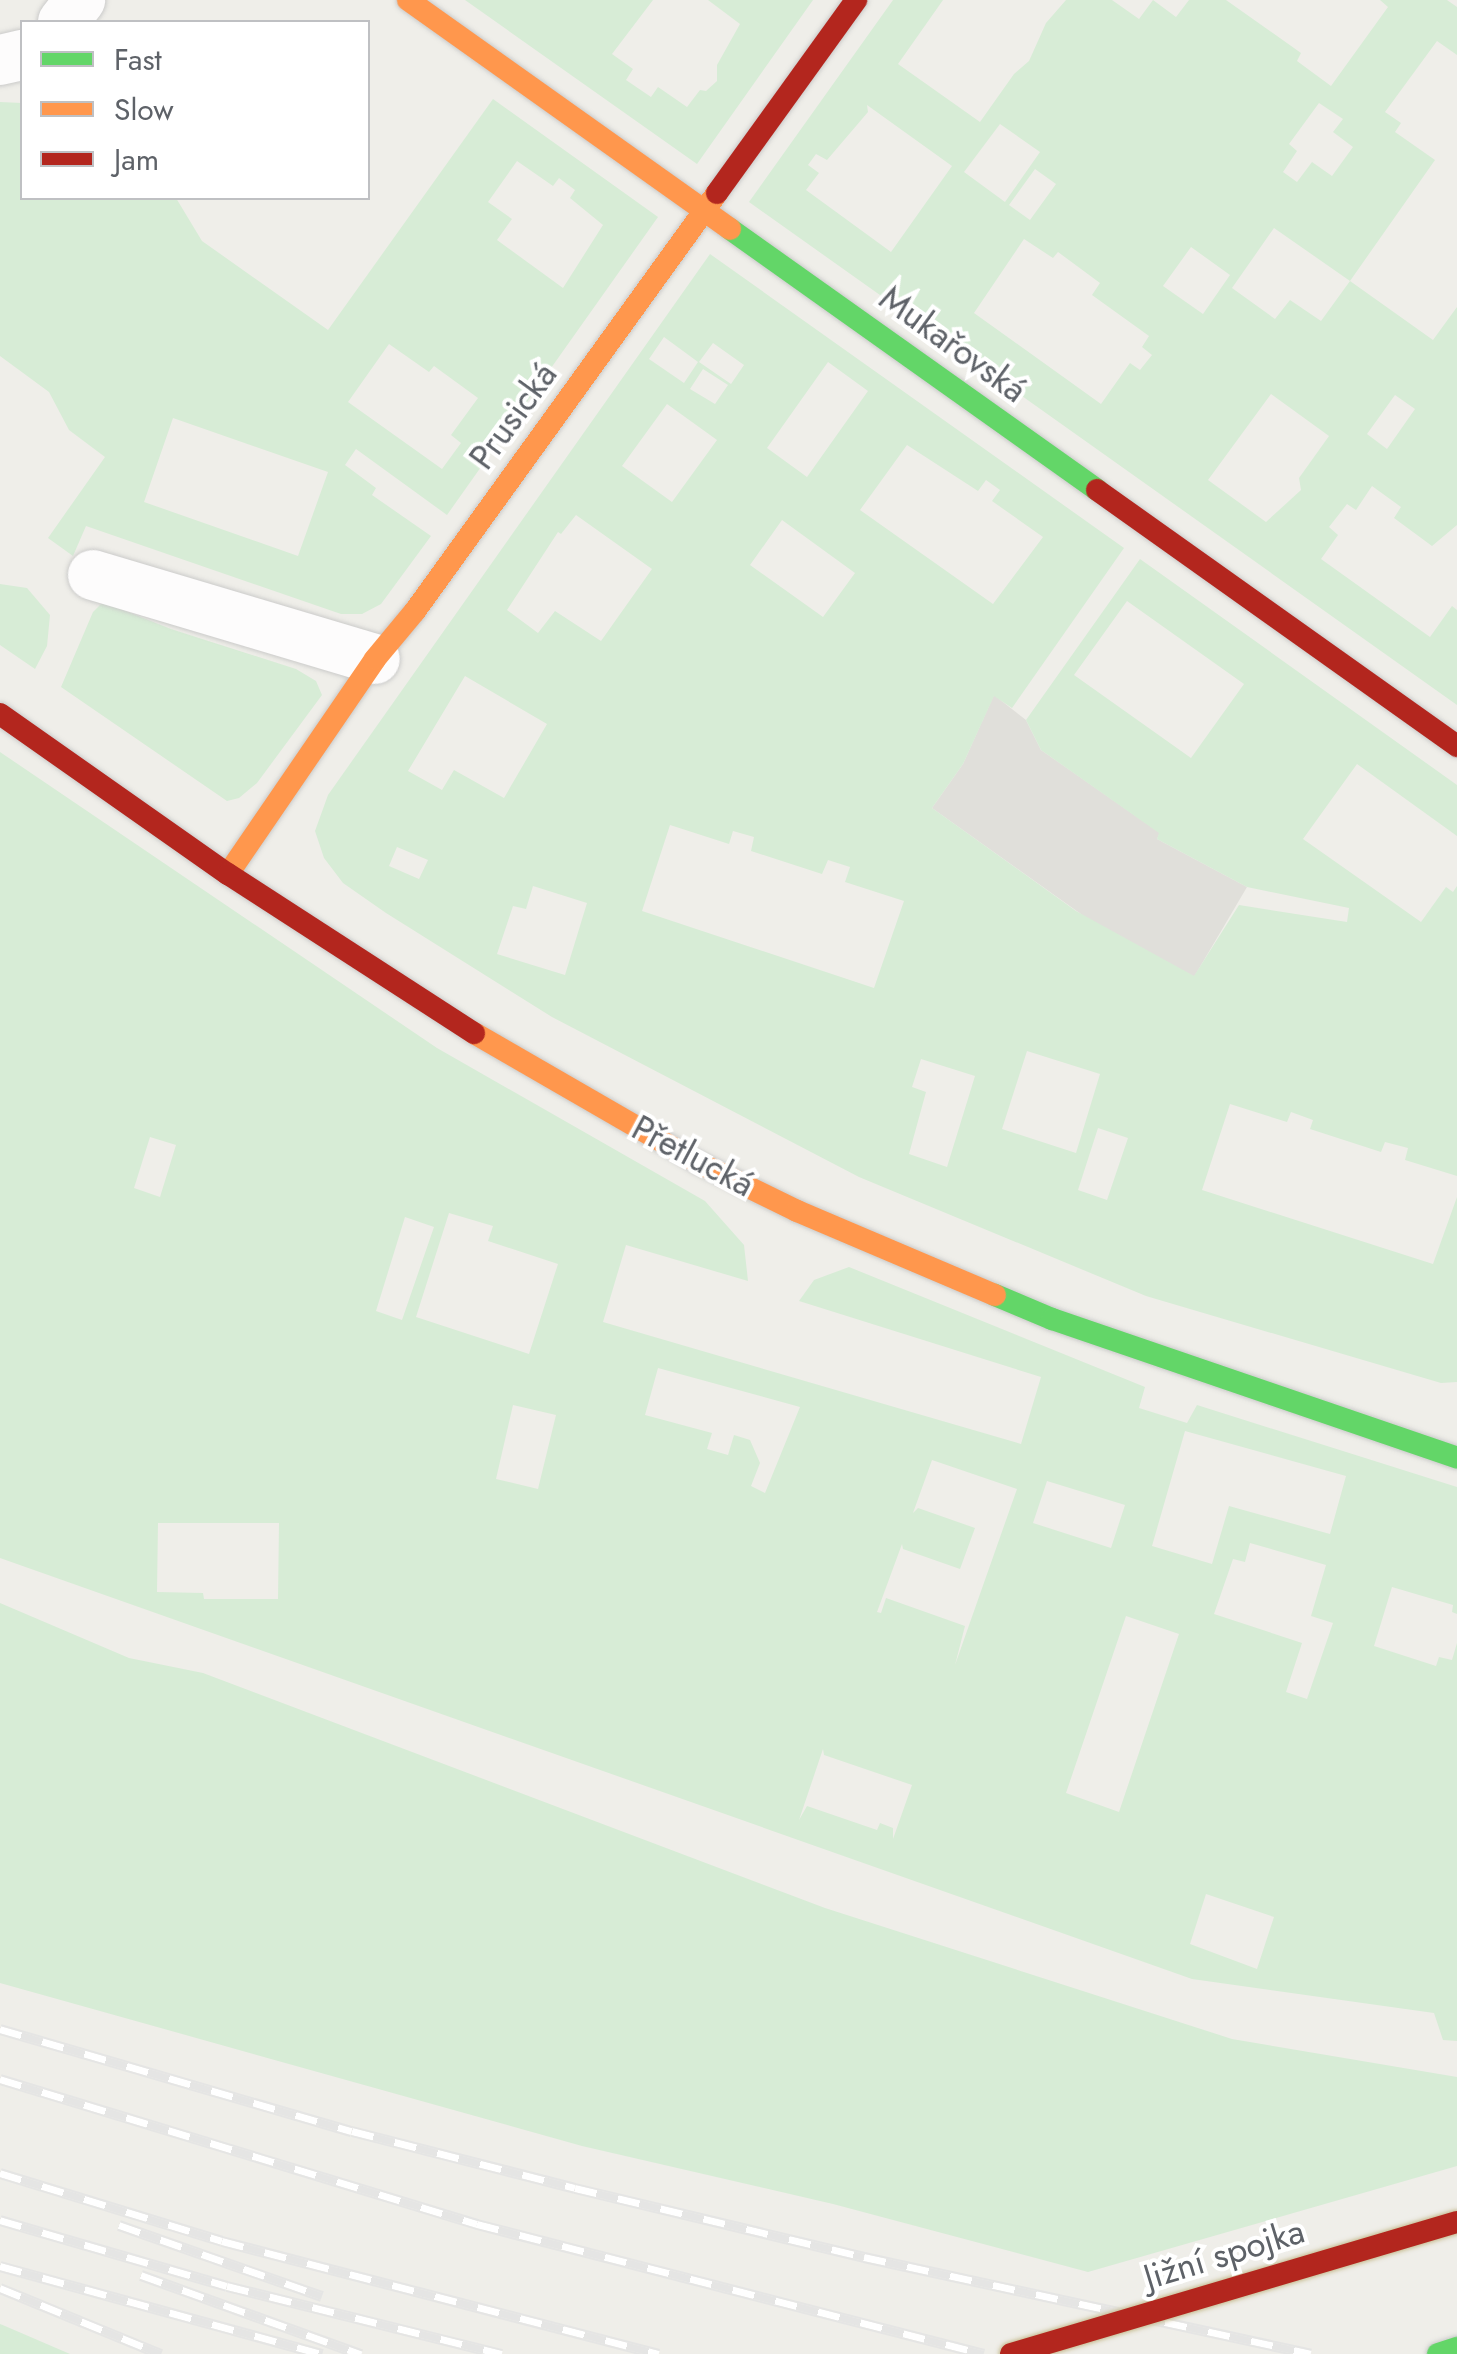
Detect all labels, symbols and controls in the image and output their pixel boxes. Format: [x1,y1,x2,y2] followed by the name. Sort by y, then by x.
[20,20,370,200] legend
[114,38,162,81] text: Fast
[114,88,174,131] text: Slow
[114,138,159,181] text: Jam
[872,277,1034,411] street label: Mukařovská
[460,355,566,477] street label: Prusická
[625,1106,761,1206] street label: Přetlucká
[1139,2210,1309,2298] street label: Jižní spojka

